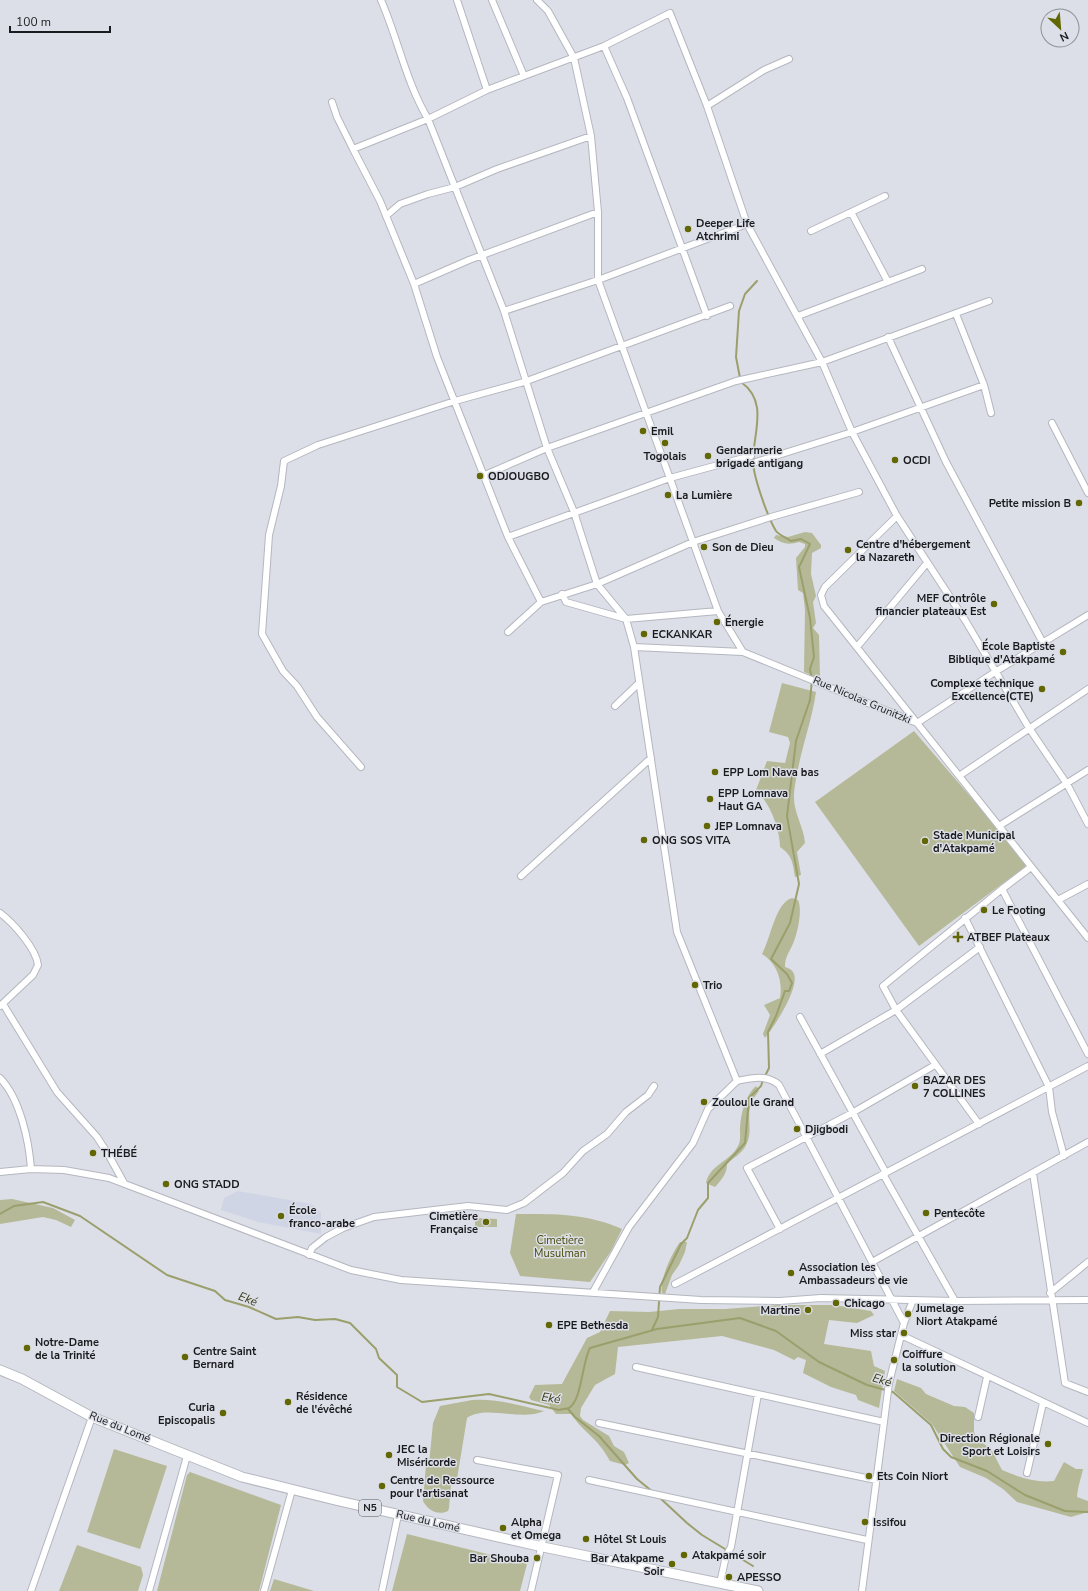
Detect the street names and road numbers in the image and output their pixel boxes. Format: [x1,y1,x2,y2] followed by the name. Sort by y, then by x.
[811,673,913,727] street label: Rue Nicolas Grunitzki
[87,1408,153,1446] street label: Rue du Lomé
[359,1500,381,1516] road number: N5
[395,1506,461,1536] street label: Rue du Lomé

